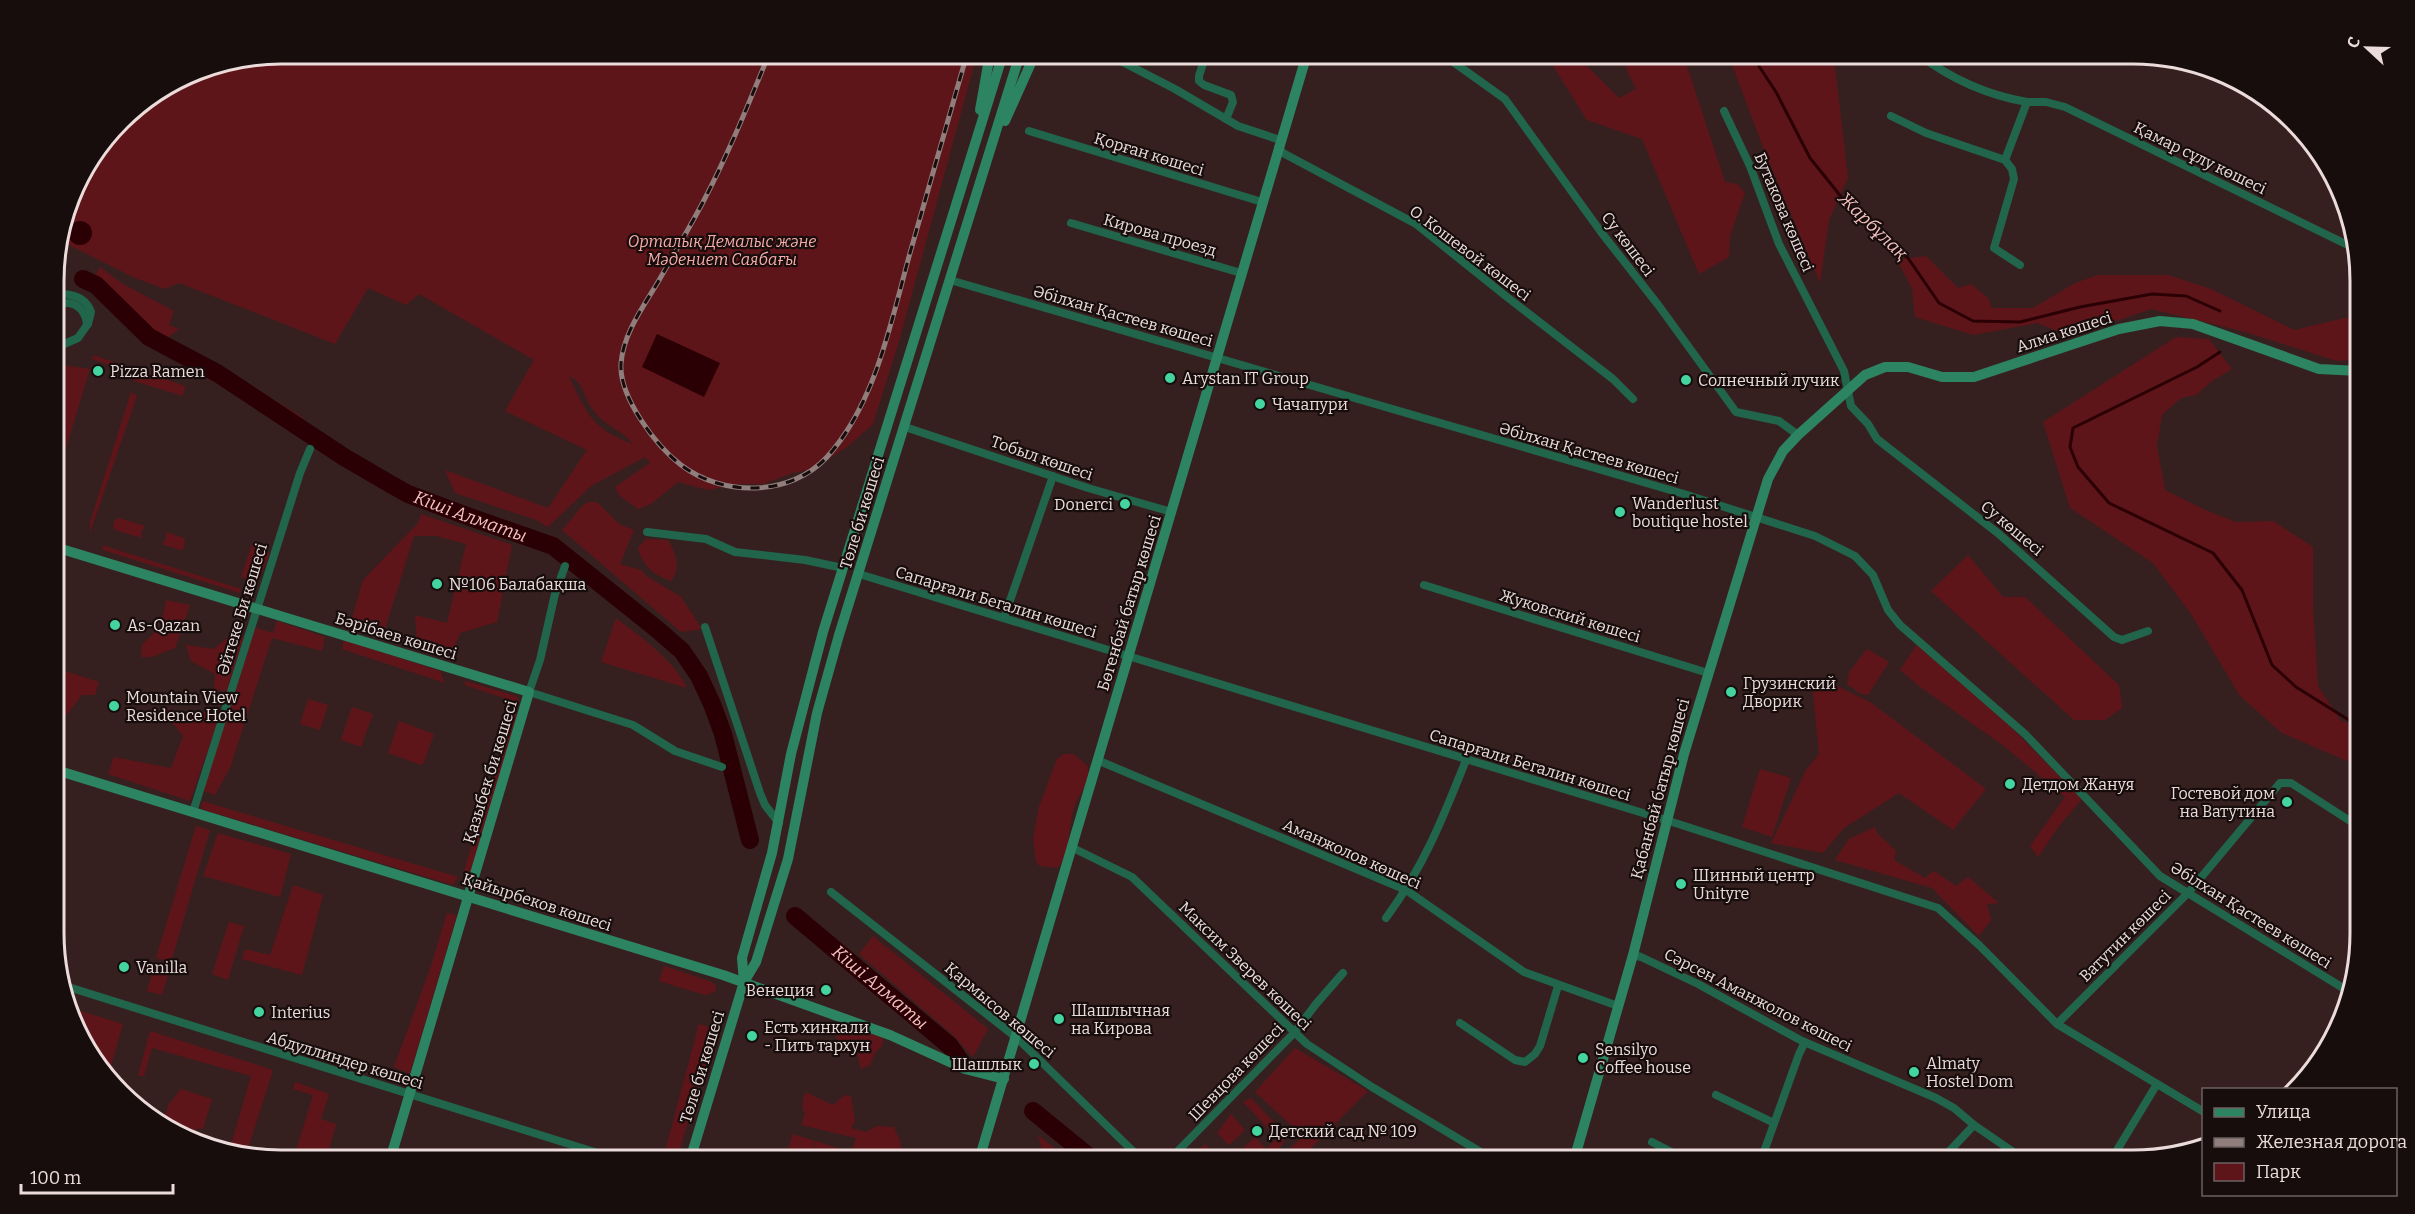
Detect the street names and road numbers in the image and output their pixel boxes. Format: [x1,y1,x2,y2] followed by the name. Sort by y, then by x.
[2131,118,2269,198] street label: Қамар сұлу көшесі
[1092,128,1206,180] street label: Қорған көшесі
[1750,150,1818,275] street label: Бутакова көшесі
[1406,201,1534,305] street label: О. Кошевой көшесі
[1598,208,1658,280] street label: Су көшесі
[1101,210,1219,260] street label: Кирова проезд
[1031,281,1215,351] street label: Әбілхан Қастеев көшесі
[2014,308,2114,356] street label: Алма көшесі
[1497,418,1681,488] street label: Әбілхан Қастеев көшесі
[989,432,1096,484] street label: Тобыл көшесі
[836,454,888,571] street label: Төле би көшесі
[1977,496,2047,560] street label: Су көшесі
[1093,513,1165,693] street label: Бөгенбай батыр көшесі
[213,541,271,677] street label: Әйтеке Би көшесі
[893,562,1099,642] street label: Сапарғали Бегалин көшесі
[1497,586,1643,647] street label: Жуковский көшесі
[333,608,459,664] street label: Бәрібаев көшесі
[1627,696,1693,881] street label: Қабанбай батыр көшесі
[459,698,521,846] street label: Қазыбек би көшесі
[1427,725,1633,805] street label: Сапарғали Бегалин көшесі
[1280,815,1424,893] street label: Аманжолов көшесі
[2167,858,2335,972] street label: Әбілхан Қастеев көшесі
[460,869,614,935] street label: Қайырбеков көшесі
[2075,886,2175,986] street label: Ватутин көшесі
[1175,898,1315,1034] street label: Максим Зверев көшесі
[1661,944,1855,1056] street label: Сәрсен Аманжолов көшесі
[941,958,1059,1062] street label: Қармысов көшесі
[676,1008,728,1125] street label: Төле би көшесі
[1185,1019,1288,1125] street label: Шевцова көшесі
[264,1027,426,1093] street label: Абдуллиндер көшесі

